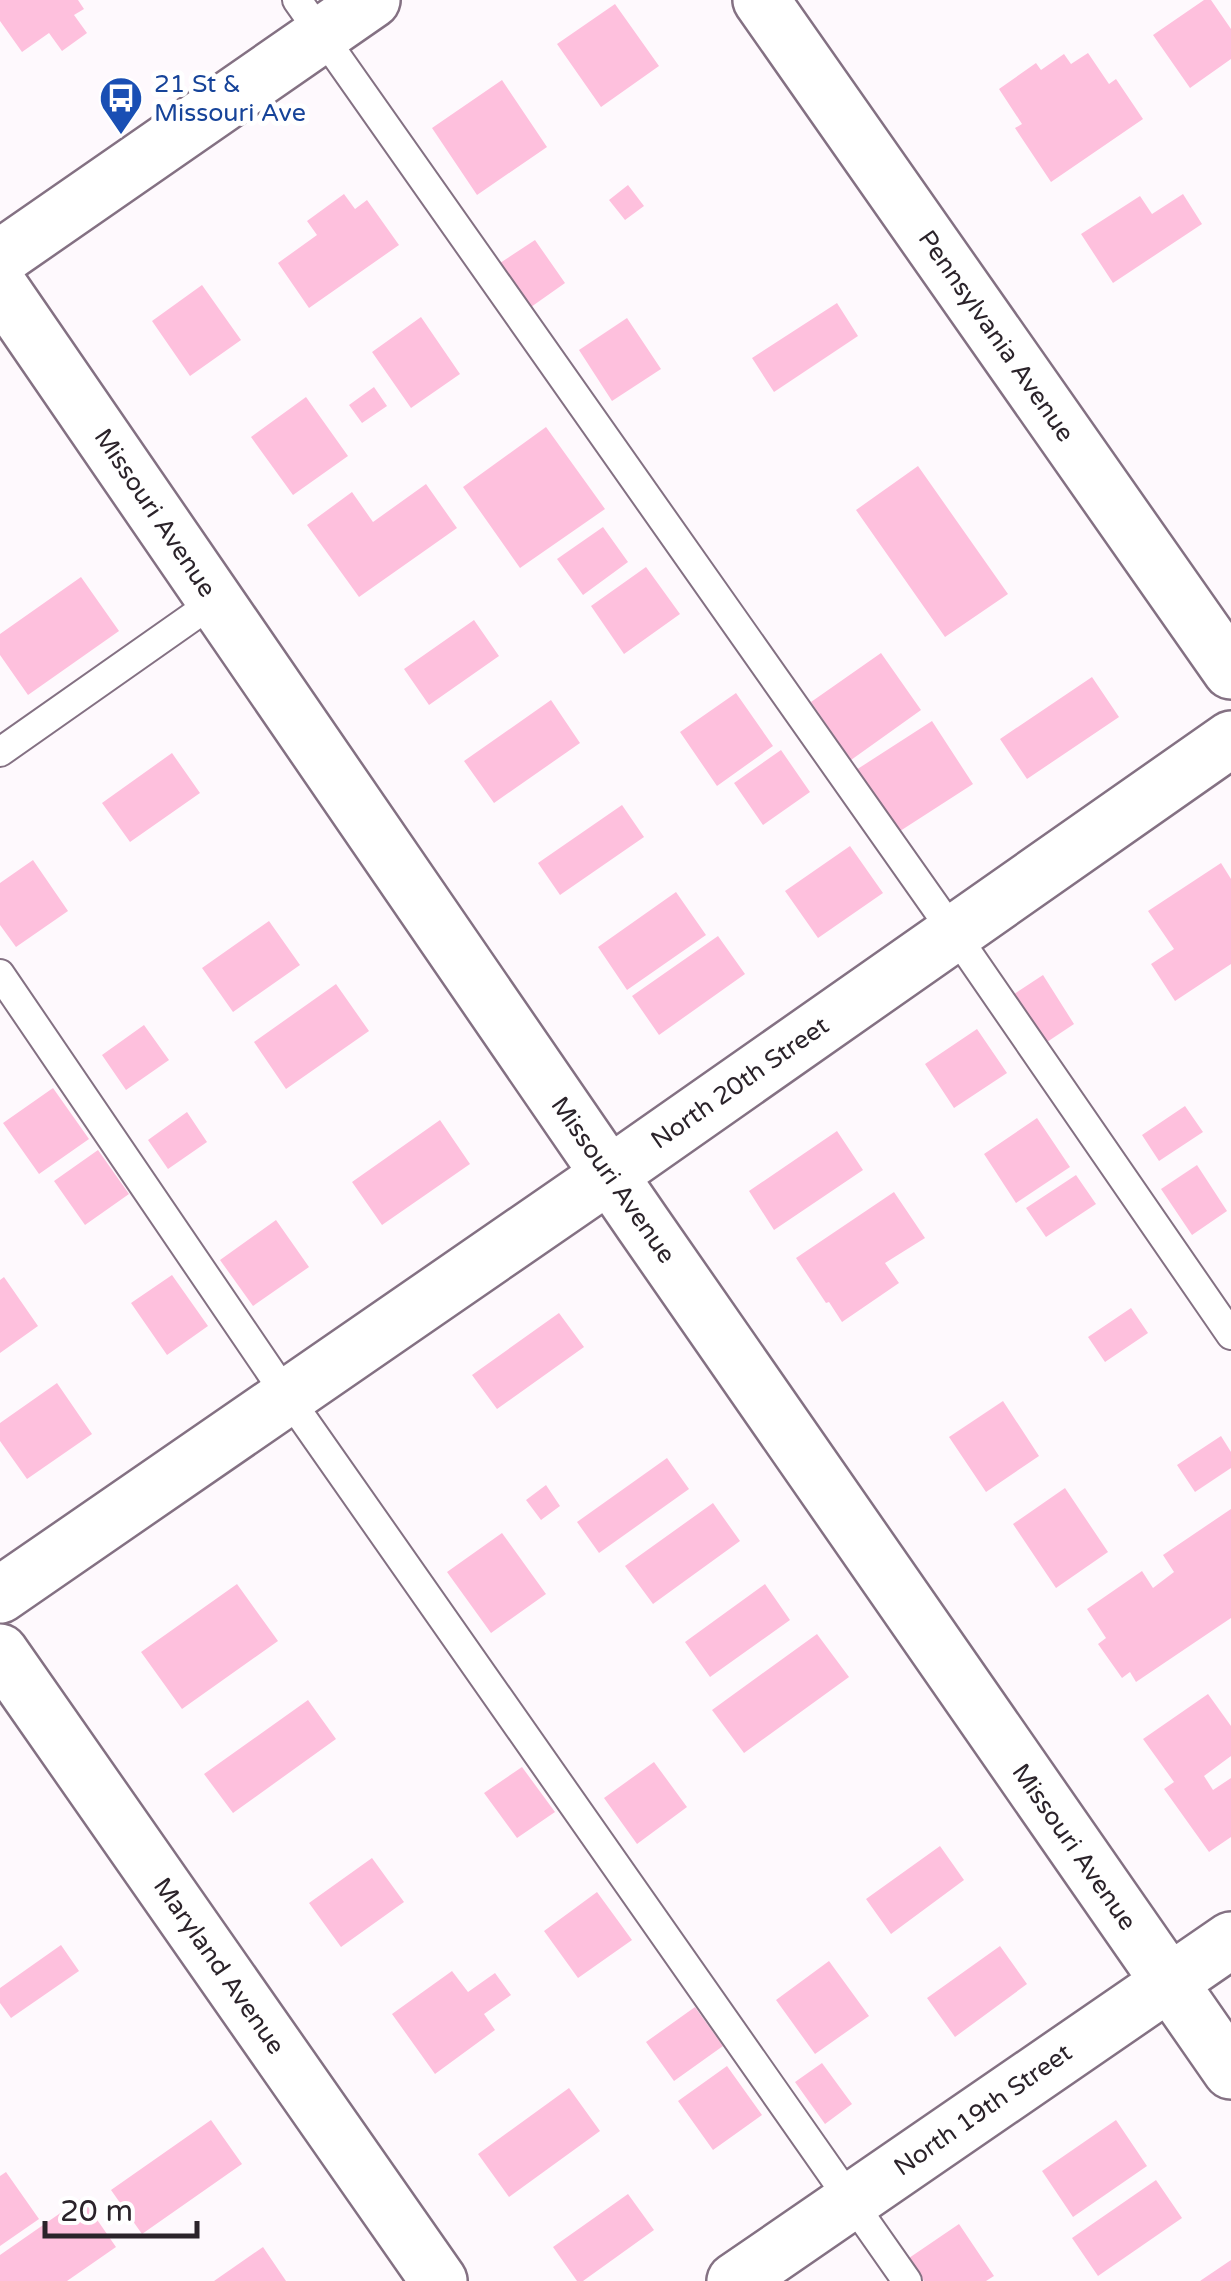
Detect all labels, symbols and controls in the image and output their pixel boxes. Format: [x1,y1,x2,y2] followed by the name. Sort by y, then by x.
[154,69,306,128] place label: 21 St & Missouri Ave
[98,75,144,136] bus stop icon: 21 St & Missouri Ave
[912,224,1080,448] street label: Pennsylvania Avenue
[88,423,222,603] street label: Missouri Avenue
[645,1010,835,1155] street label: North 20th Street
[544,1091,682,1269] street label: Missouri Avenue
[1005,1758,1143,1936] street label: Missouri Avenue
[147,1872,291,2060] street label: Maryland Avenue
[888,2037,1078,2182] street label: North 19th Street
[45,2176,198,2238] scale bar
[60,2193,133,2230] text: 20 m

